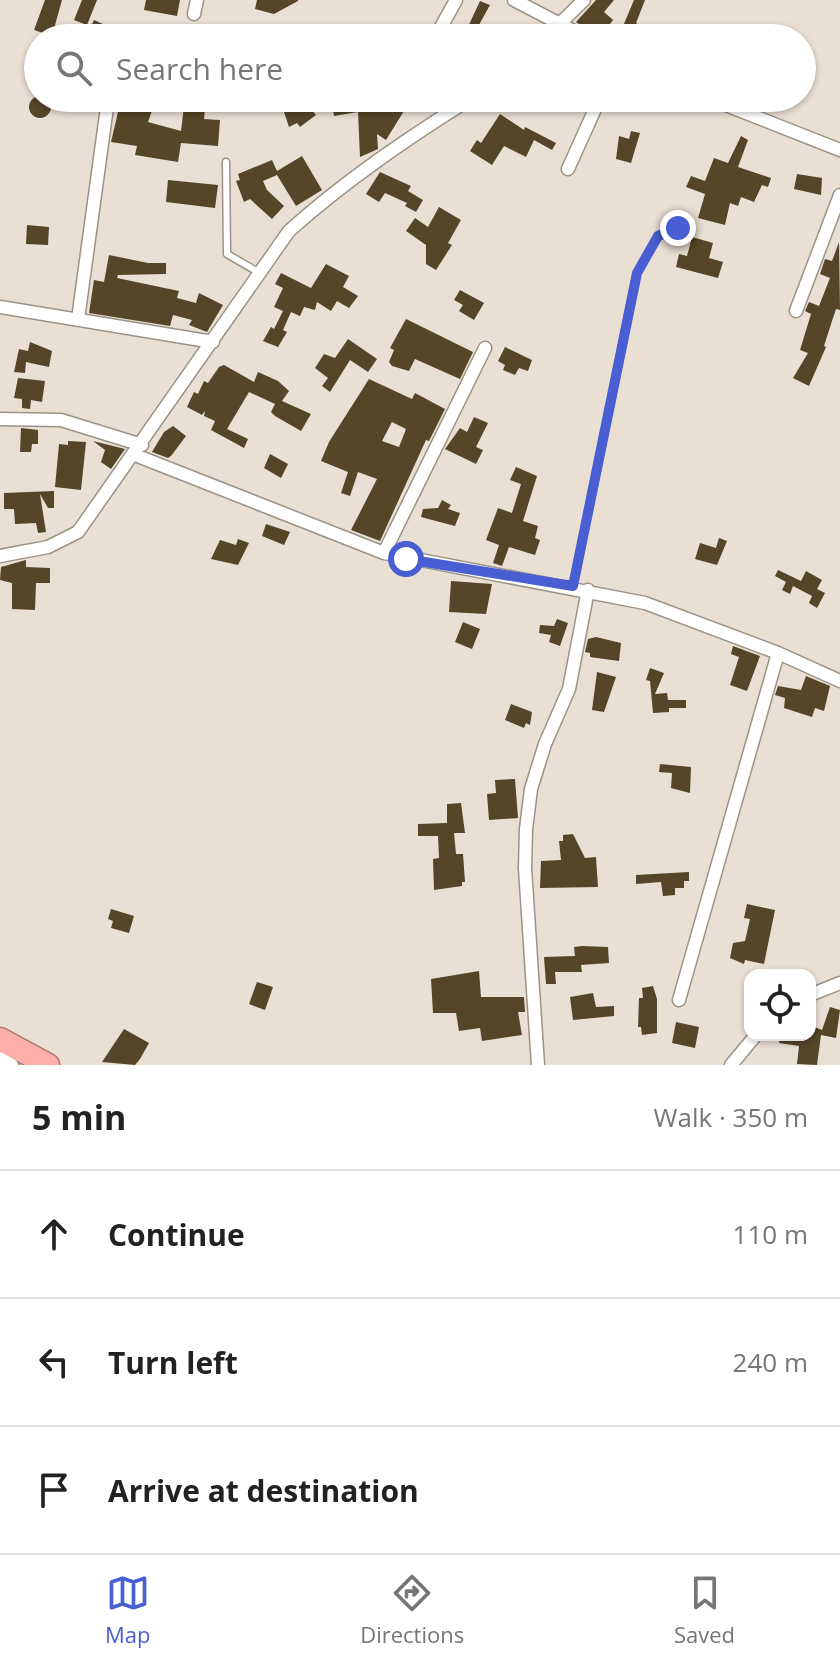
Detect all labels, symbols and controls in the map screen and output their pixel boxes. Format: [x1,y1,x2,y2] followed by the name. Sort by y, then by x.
[24,24,816,112] search box
[52,46,96,90] icon: search
[116,48,283,89] text: Search here
[660,210,696,246] route end
[388,541,424,577] route start
[744,969,816,1041] map controls
[744,969,816,1041] button: locate
[32,1094,126,1140] text: 5 min
[654,1099,808,1135] text: Walk · 350 m
[32,1212,76,1256] icon: ahead
[108,1214,245,1255] text: Continue
[733,1216,808,1252] text: 110 m
[32,1340,76,1384] icon: left
[108,1342,238,1383] text: Turn left
[733,1344,808,1380] text: 240 m
[32,1468,76,1512] icon: arrive
[108,1470,419,1511] text: Arrive at destination
[105,1571,150,1649] tab: Map
[360,1571,464,1649] tab: Directions
[674,1571,735,1649] tab: Saved

